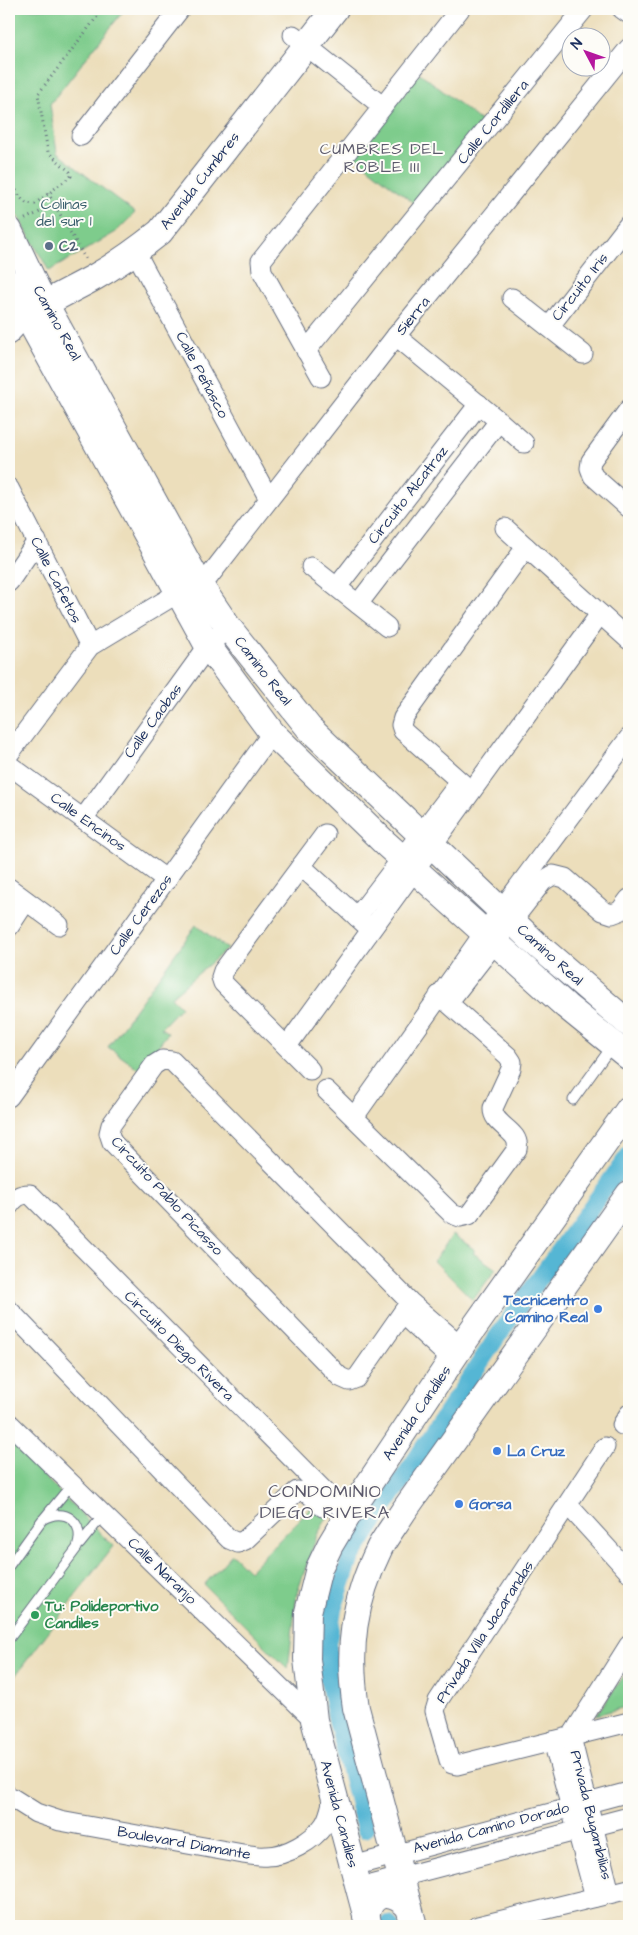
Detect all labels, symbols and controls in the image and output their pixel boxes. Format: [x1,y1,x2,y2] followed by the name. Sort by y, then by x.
[560,28,610,78] north arrow
[567,34,588,54] text: N
[452,75,534,169] street label: Calle Cordillera
[155,127,245,234] street label: Avenida Cumbres
[320,138,444,178] district label: CUMBRES DEL ROBLE III
[36,194,92,232] park label: Colinas del sur 1
[59,236,79,257] place label: C2
[43,240,55,252] marker: C2
[547,248,614,326] street label: Circuito Iris
[28,282,86,364] street label: Camino Real
[391,292,435,340] street label: Sierra
[170,328,234,423] street label: Calle Peñasco
[363,441,453,549] street label: Circuito Alcatraz
[25,533,87,627] street label: Calle Cafetos
[229,632,297,710] street label: Camino Real
[119,679,187,763] street label: Calle Caobas
[46,787,130,857] street label: Calle Encinos
[104,870,178,960] street label: Calle Cerezos
[512,919,588,991] street label: Camino Real
[106,1132,228,1261] street label: Circuito Pablo Picasso
[118,1286,239,1407] street label: Circuito Diego Rivera
[502,1290,589,1328] place label: Tecnicentro Camino Real
[592,1303,604,1315] marker: Tecnicentro Camino Real
[377,1361,457,1465] street label: Avenida Candiles
[507,1441,566,1462] place label: La Cruz
[491,1445,503,1457] marker: La Cruz
[260,1479,390,1525] district label: CONDOMINIO DIEGO RIVERA
[469,1494,512,1515] place label: Gorsa
[453,1498,465,1510] marker: Gorsa
[123,1533,202,1610] street label: Calle Naranjo
[431,1556,539,1707] street label: Privada Villa Jacarandas
[44,1596,159,1634] place label: Tu: Polideportivo Candiles
[29,1609,41,1621] marker: Tu: Polideportivo Candiles
[564,1748,617,1883] street label: Privada Bugambilias
[315,1758,364,1870] street label: Avenida Candiles
[411,1797,572,1859] street label: Avenida Camino Dorado
[116,1821,252,1865] street label: Boulevard Diamante

